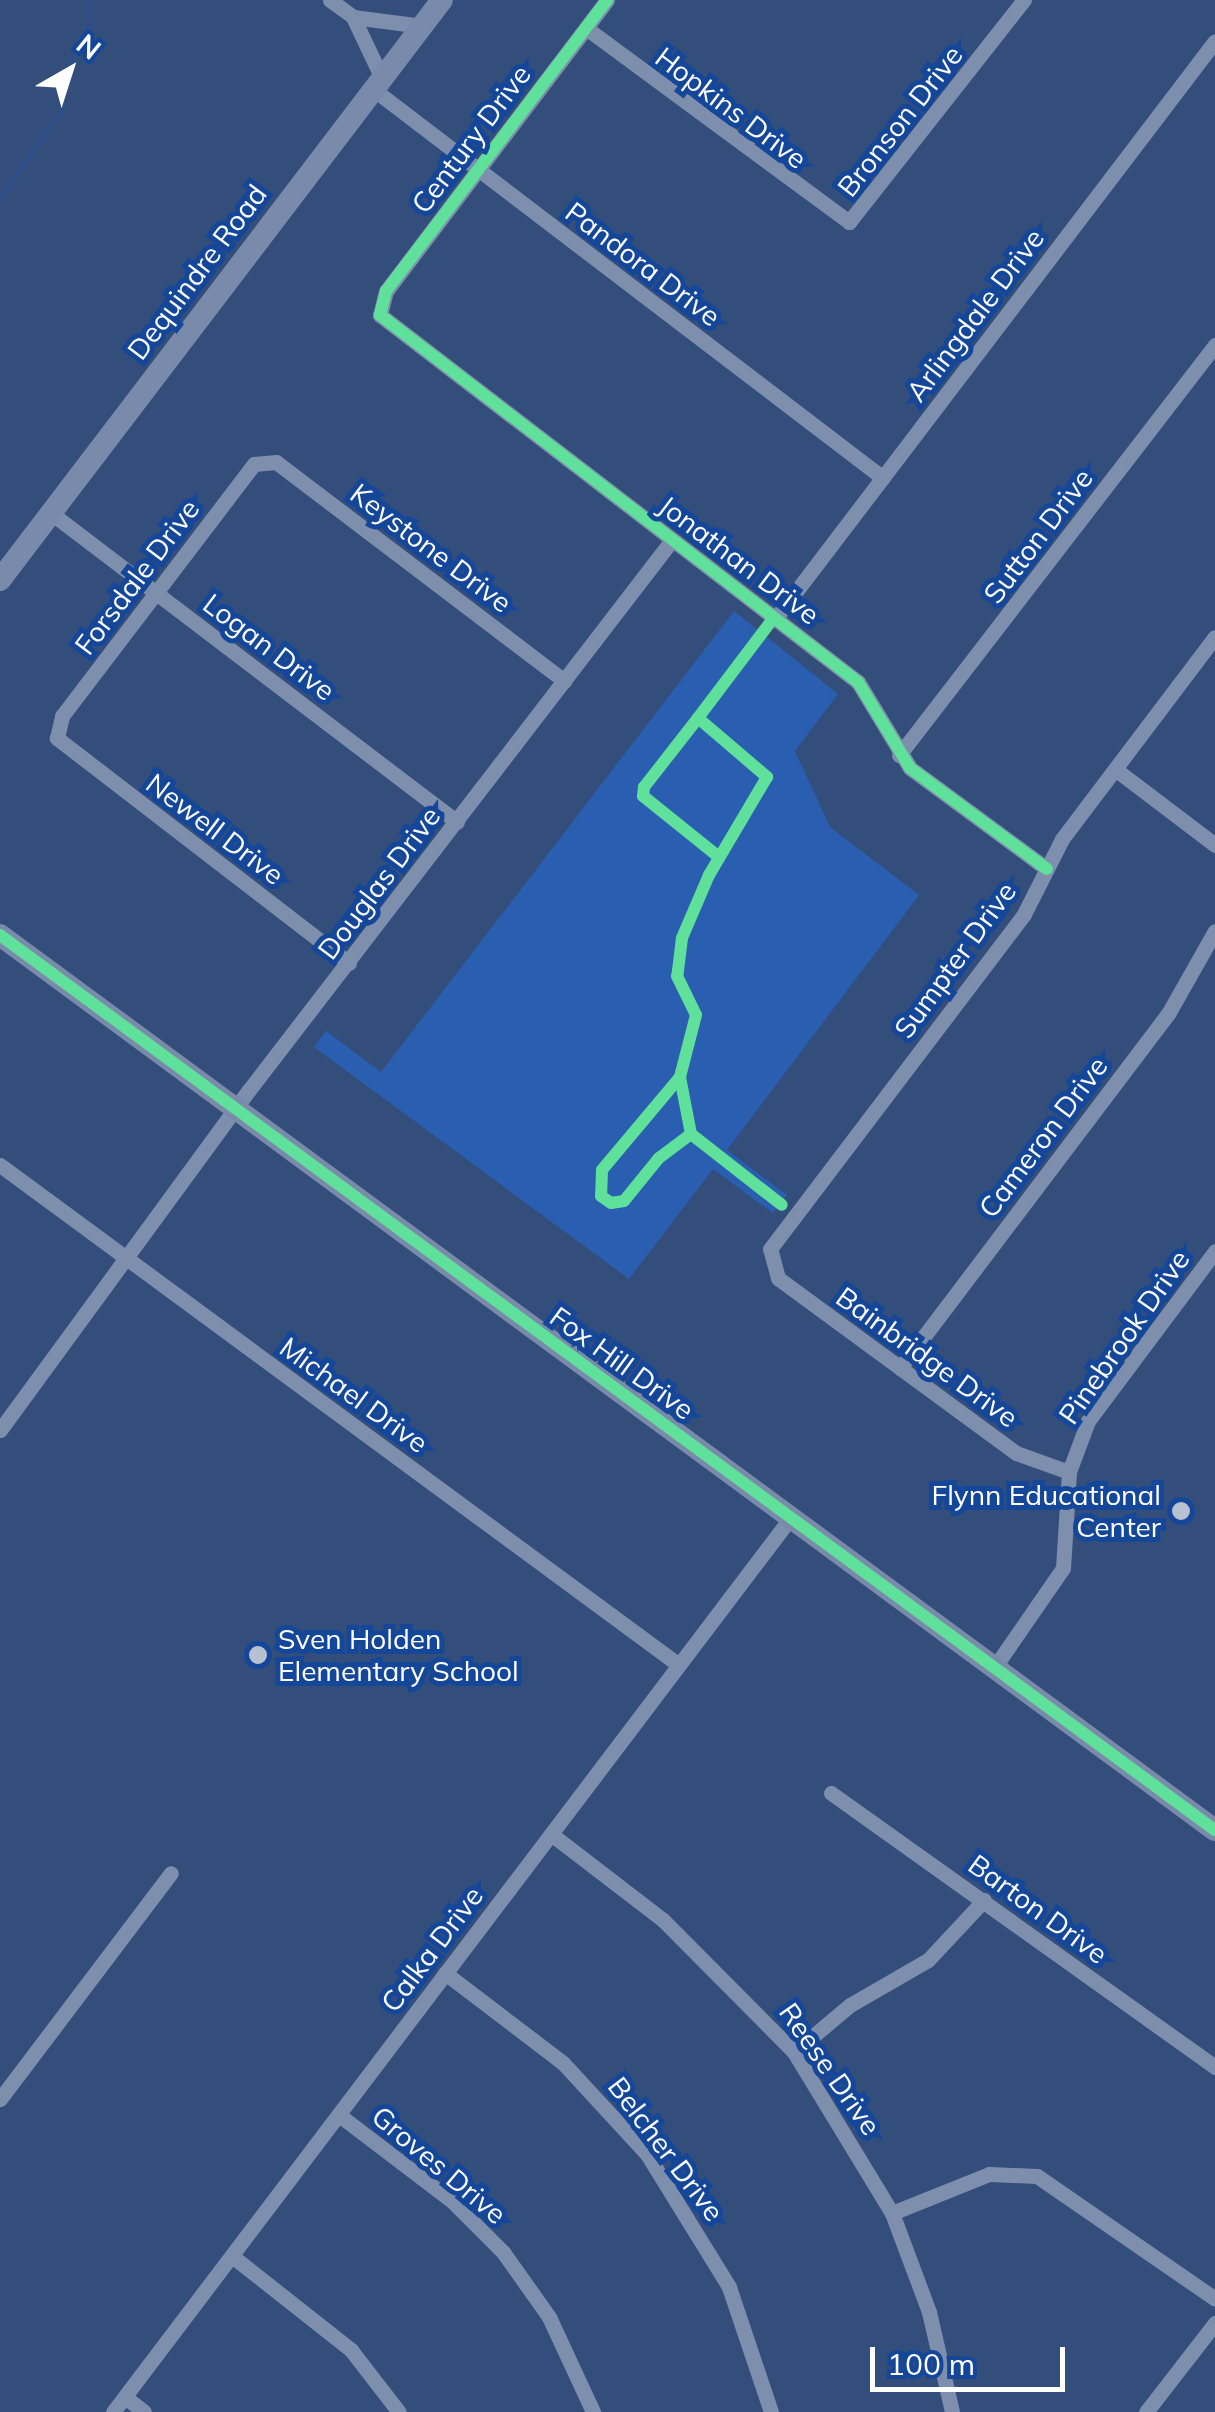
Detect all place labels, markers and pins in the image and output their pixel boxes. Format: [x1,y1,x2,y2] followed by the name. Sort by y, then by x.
[931,1478,1161,1544] place label: Flynn Educational Center
[1170,1500,1192,1522] marker: Flynn Educational Center
[278,1622,519,1688] place label: Sven Holden Elementary School
[247,1644,269,1666] marker: Sven Holden Elementary School

